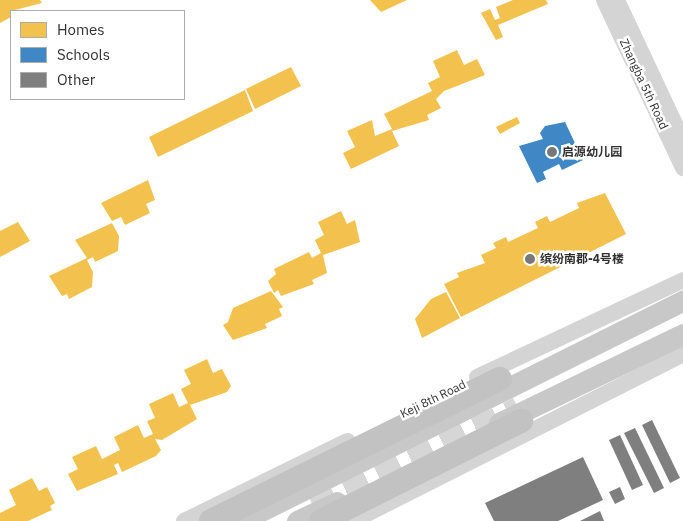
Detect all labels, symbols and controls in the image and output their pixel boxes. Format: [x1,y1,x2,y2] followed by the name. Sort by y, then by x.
[10,10,185,100] legend
[57,20,105,39] text: Homes
[617,36,671,132] street label: Zhangba 5th Road
[57,45,110,64] text: Schools
[57,70,95,89] text: Other
[562,145,622,159] place label: 启源幼儿园
[546,146,558,158] marker: 启源幼儿园
[540,252,624,266] place label: 缤纷南郡-4号楼
[524,253,536,265] marker: 缤纷南郡-4号楼
[398,377,468,421] street label: Keji 8th Road

